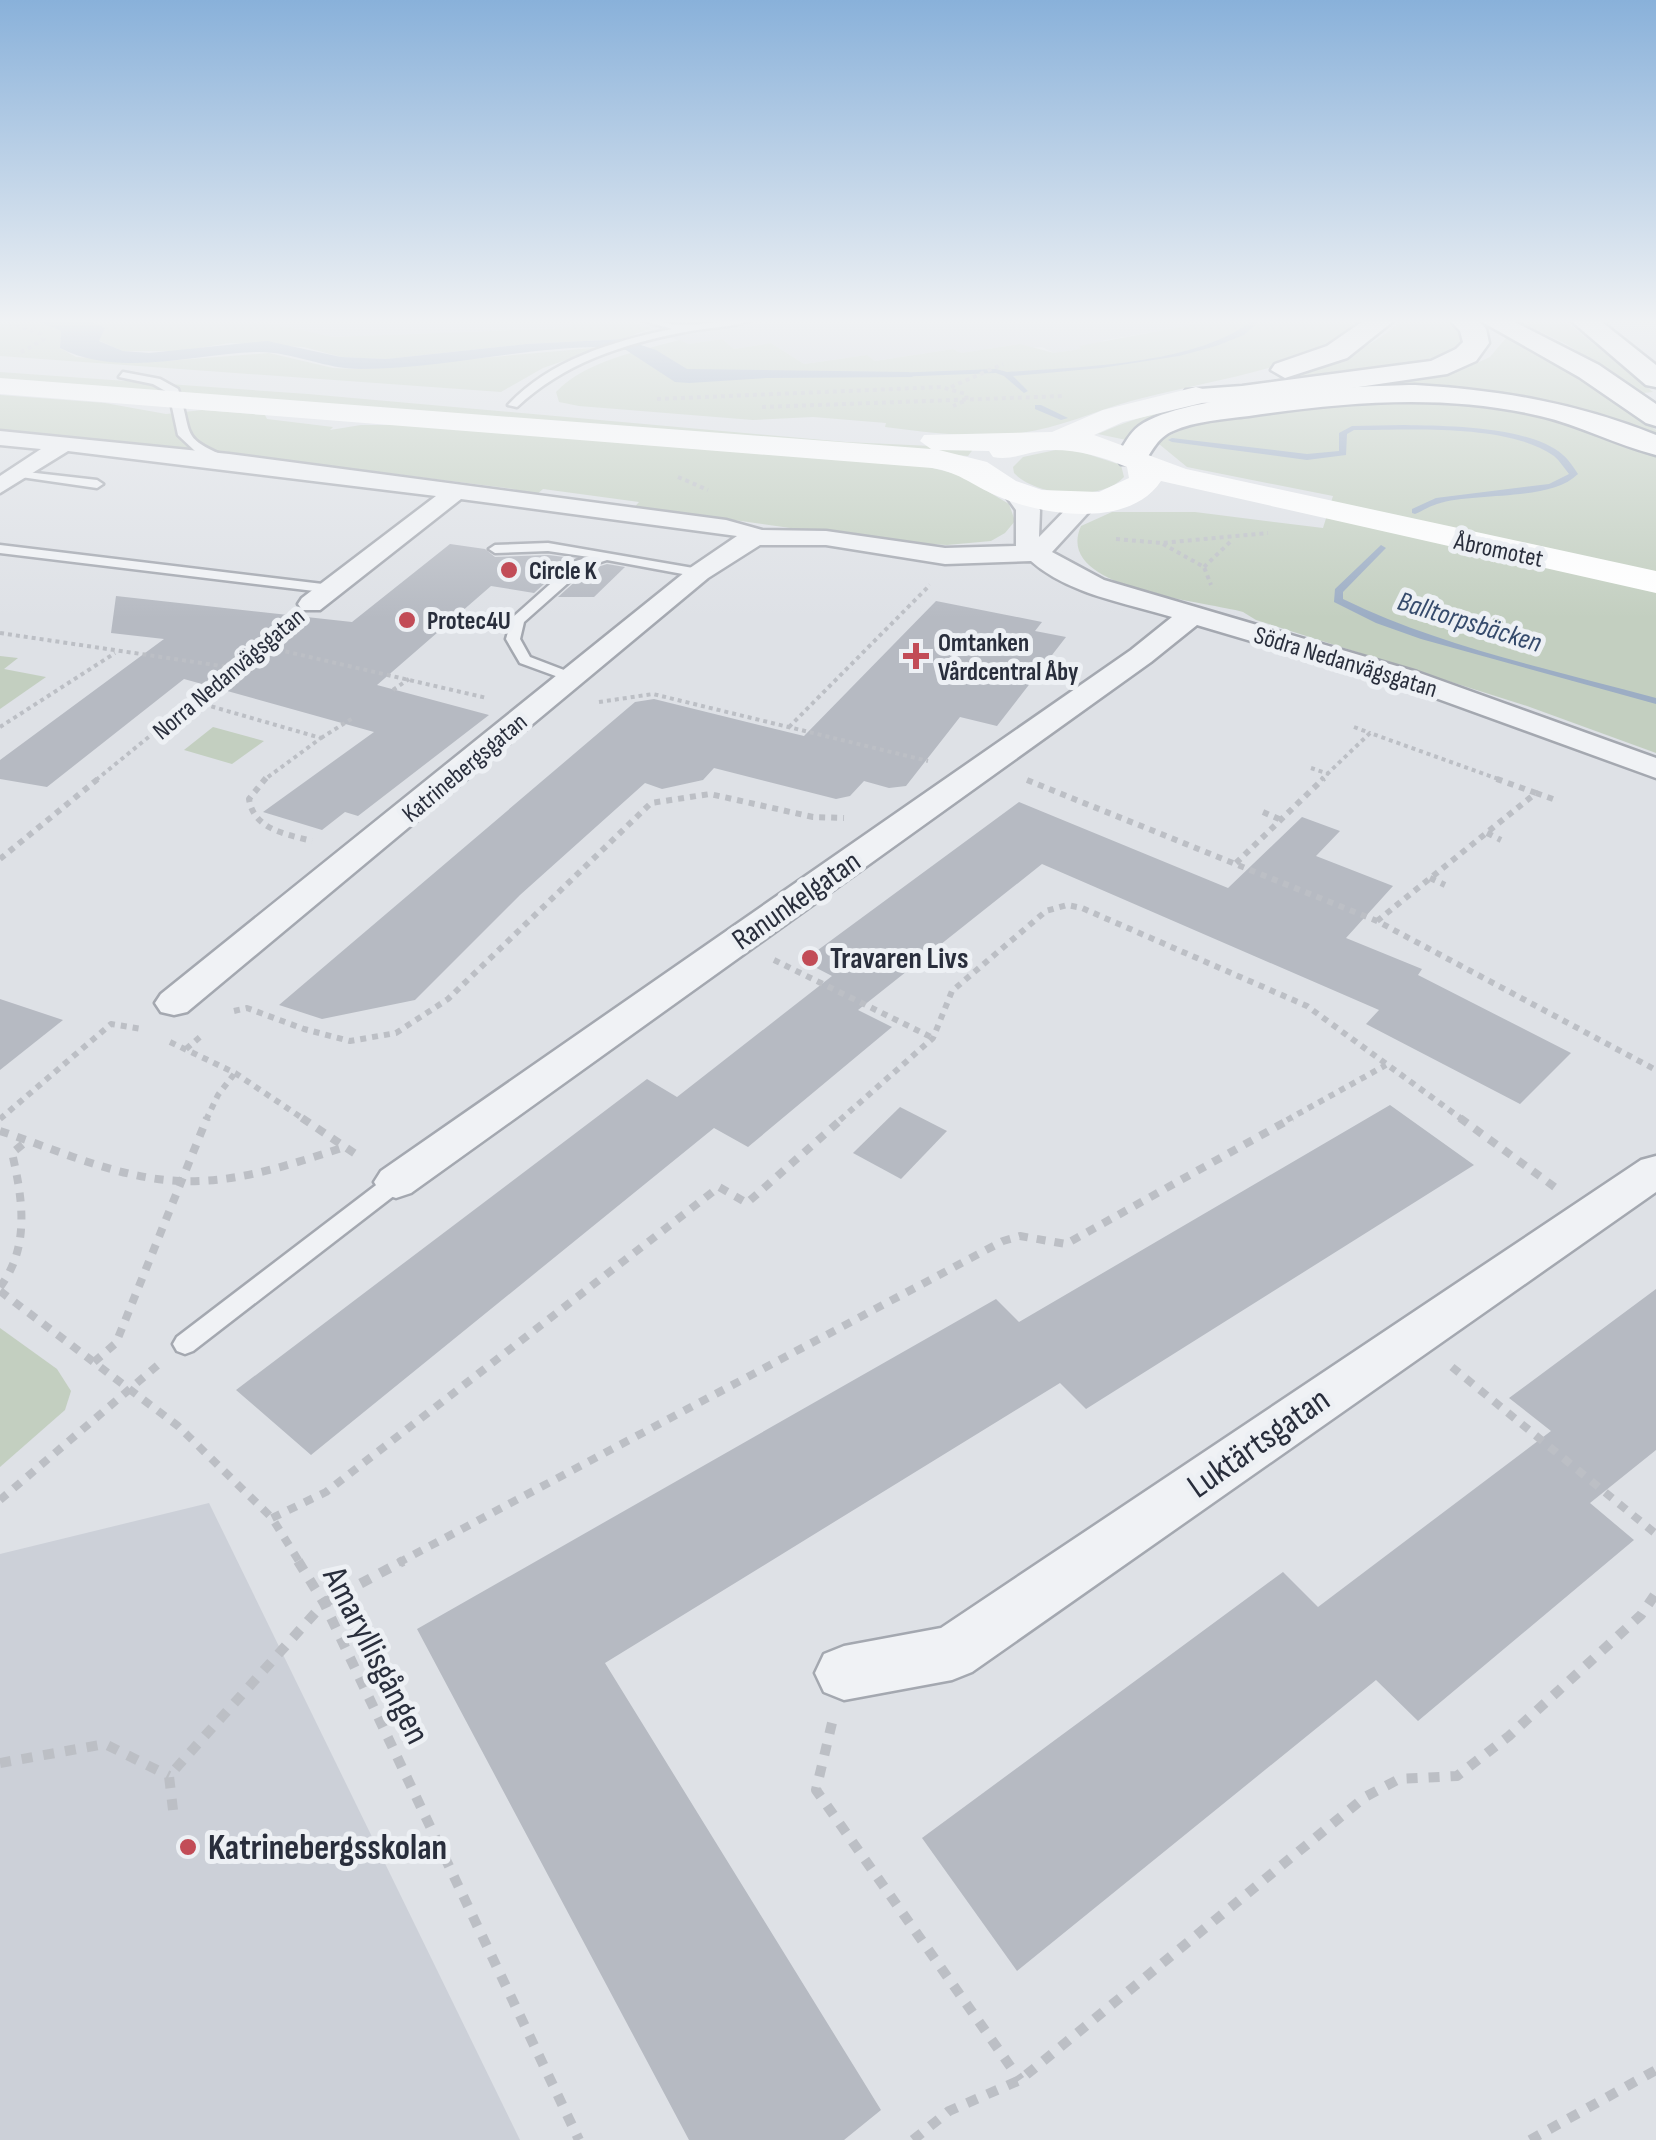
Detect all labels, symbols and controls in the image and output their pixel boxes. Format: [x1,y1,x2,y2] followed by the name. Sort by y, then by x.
[1450,526,1546,575] street label: Åbromotet
[529,556,598,587] place label: Circle K
[498,559,520,581] marker: Circle K
[1394,585,1546,660] water label: Balltorpsbäcken
[147,602,311,747] street label: Norra Nedanvägsgatan
[427,606,511,637] place label: Protec4U
[396,609,418,631] marker: Protec4U
[1250,620,1441,705] street label: Södra Nedanvägsgatan
[938,628,1079,688] place label: Omtanken Vårdcentral Åby
[903,643,929,669] marker: Omtanken Vårdcentral Åby
[396,707,534,829] street label: Katrinebergsgatan
[725,844,868,958] street label: Ranunkelgatan
[830,941,968,977] place label: Travaren Livs
[799,947,821,969] marker: Travaren Livs
[1179,1379,1338,1508] street label: Luktärtsgatan
[312,1559,439,1751] street label: Amaryllisgången
[208,1827,447,1870] place label: Katrinebergsskolan
[177,1836,199,1858] marker: Katrinebergsskolan

